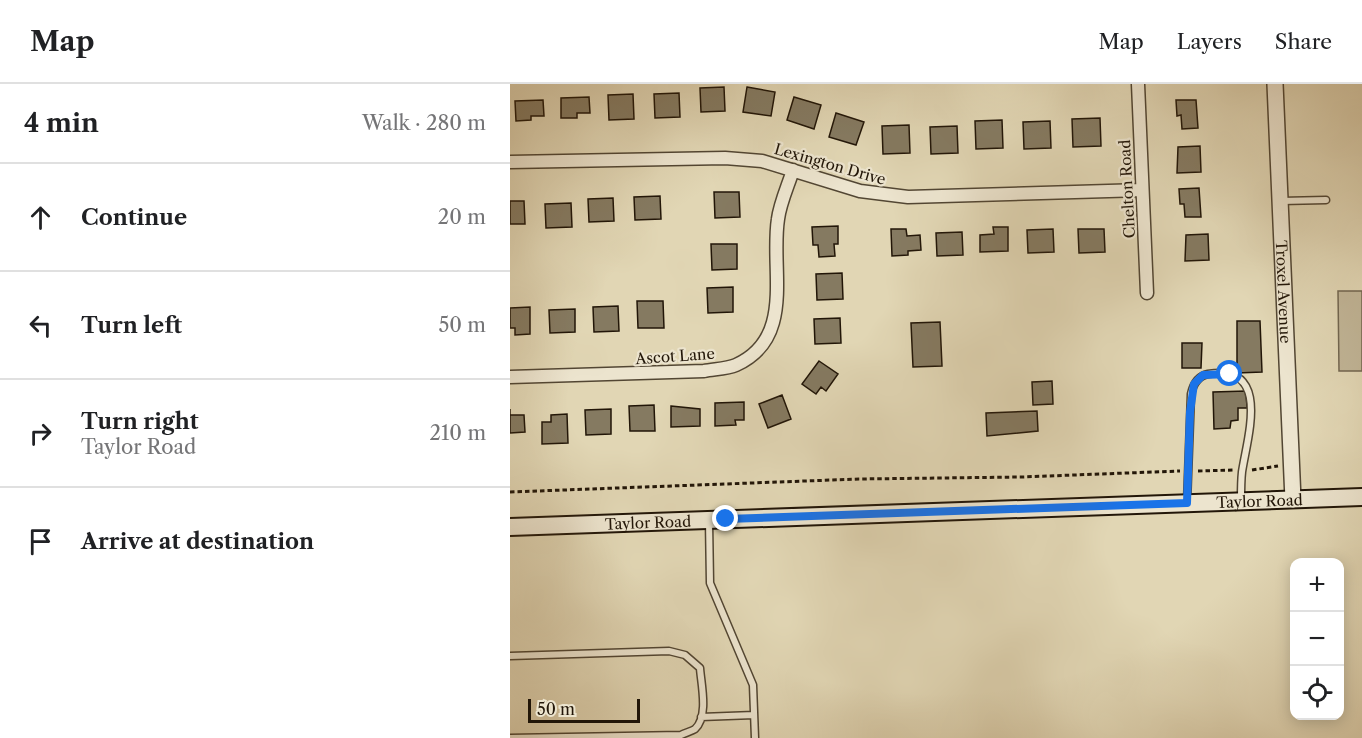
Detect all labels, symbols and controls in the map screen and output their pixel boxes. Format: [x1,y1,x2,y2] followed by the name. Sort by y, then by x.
[30,24,94,58] text: Map
[1099,29,1144,54] text: Map
[1177,29,1242,54] text: Layers
[1275,29,1332,54] text: Share
[24,107,99,139] text: 4 min
[362,111,486,135] text: Walk · 280 m
[772,139,888,189] street label: Lexington Drive
[1115,139,1139,239] street label: Chelton Road
[24,201,57,234] icon: ahead
[81,204,187,231] text: Continue
[438,205,486,229] text: 20 m
[1272,240,1296,344] street label: Troxel Avenue
[24,309,57,342] icon: left
[81,312,182,339] text: Turn left
[439,313,486,337] text: 50 m
[634,344,715,368] street label: Ascot Lane
[1216,360,1242,386] route start
[81,408,199,435] text: Turn right
[24,417,57,450] icon: right
[429,421,486,445] text: 210 m
[81,435,196,459] text: Taylor Road
[1216,490,1303,512] street label: Taylor Road
[712,505,738,531] route end
[604,511,691,533] street label: Taylor Road
[24,525,57,558] icon: arrive
[81,528,314,555] text: Arrive at destination
[1290,558,1344,720] map controls
[1290,558,1344,612] button: +
[1290,612,1344,666] button: −
[1290,666,1344,720] button: locate
[528,696,640,724] scale bar
[537,699,575,719] text: 50 m

